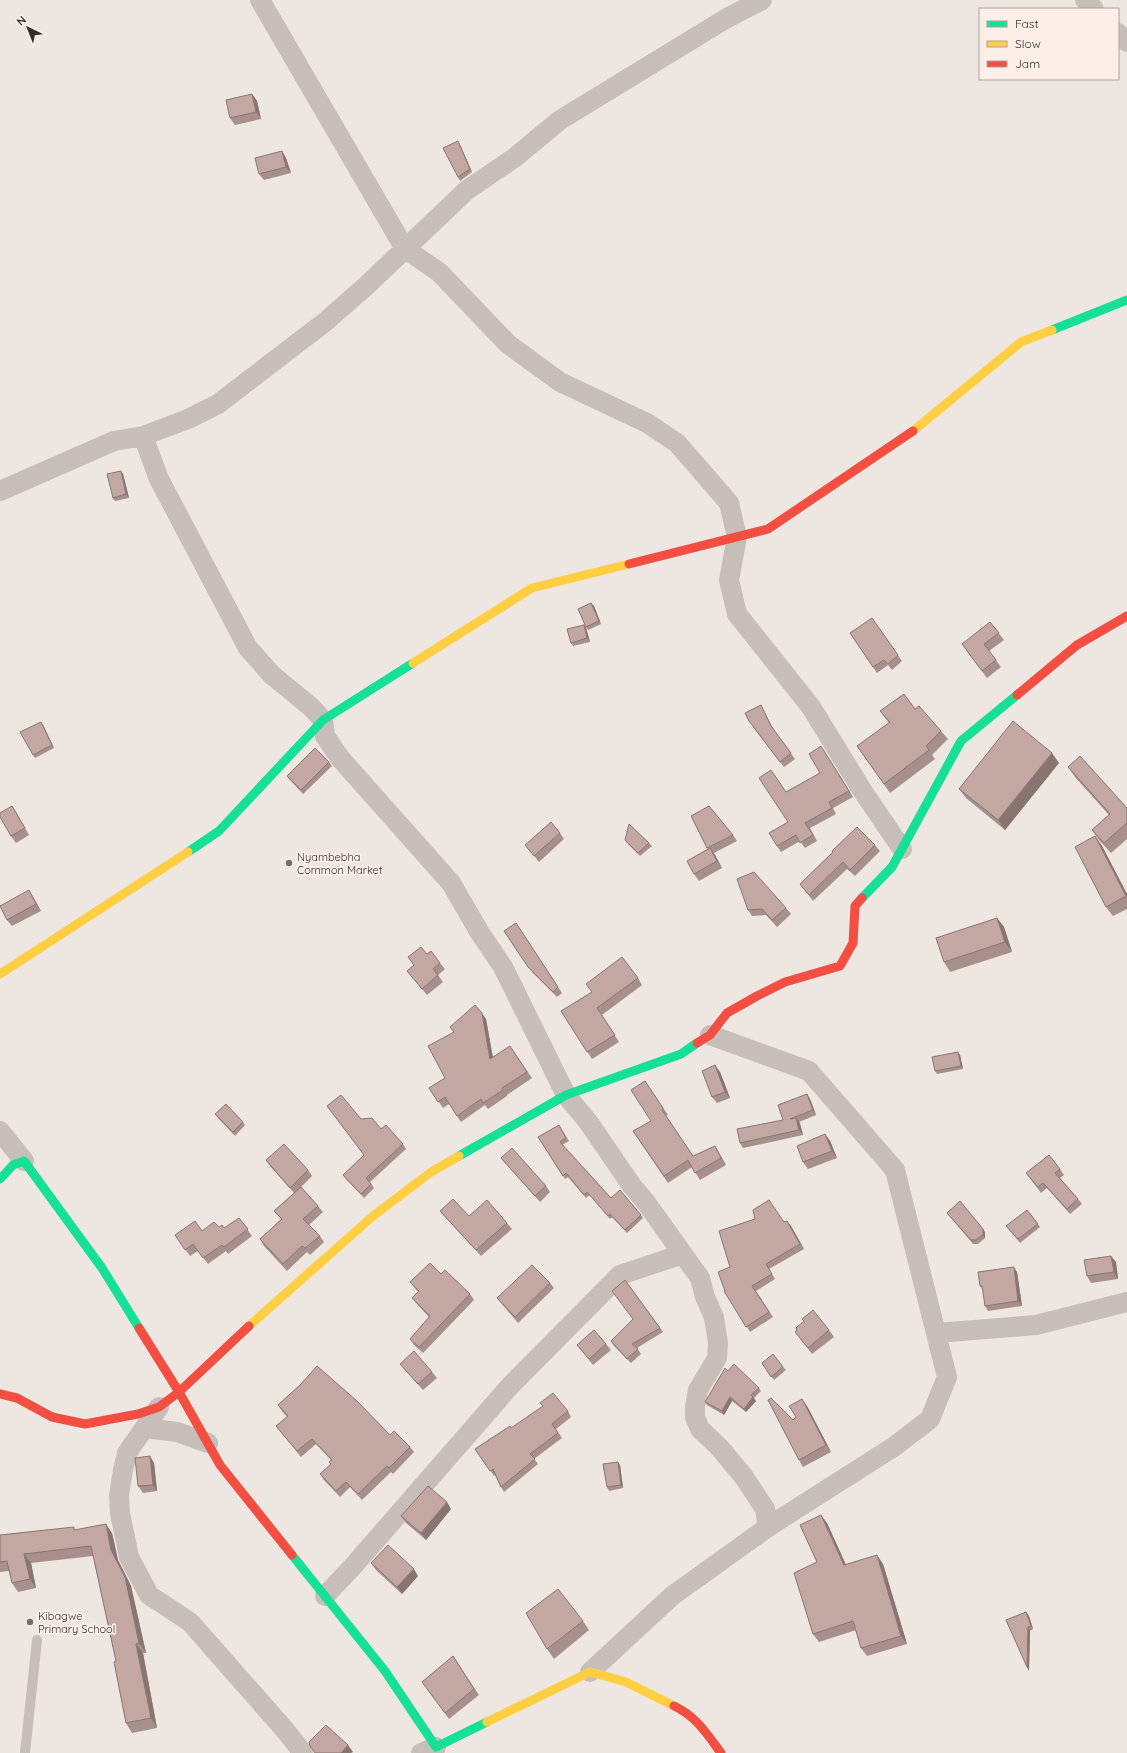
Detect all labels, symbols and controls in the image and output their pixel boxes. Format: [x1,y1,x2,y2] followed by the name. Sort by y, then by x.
[8,8,48,48] north arrow
[979,8,1119,80] legend
[13,13,29,29] text: N
[1015,16,1039,31] text: Fast
[1015,36,1041,51] text: Slow
[1015,56,1040,71] text: Jam
[297,850,383,877] place label: Nyambebha Common Market
[284,858,294,868] marker: Nyambebha Common Market
[38,1609,115,1636] place label: Kibagwe Primary School
[25,1617,35,1627] marker: Kibagwe Primary School

